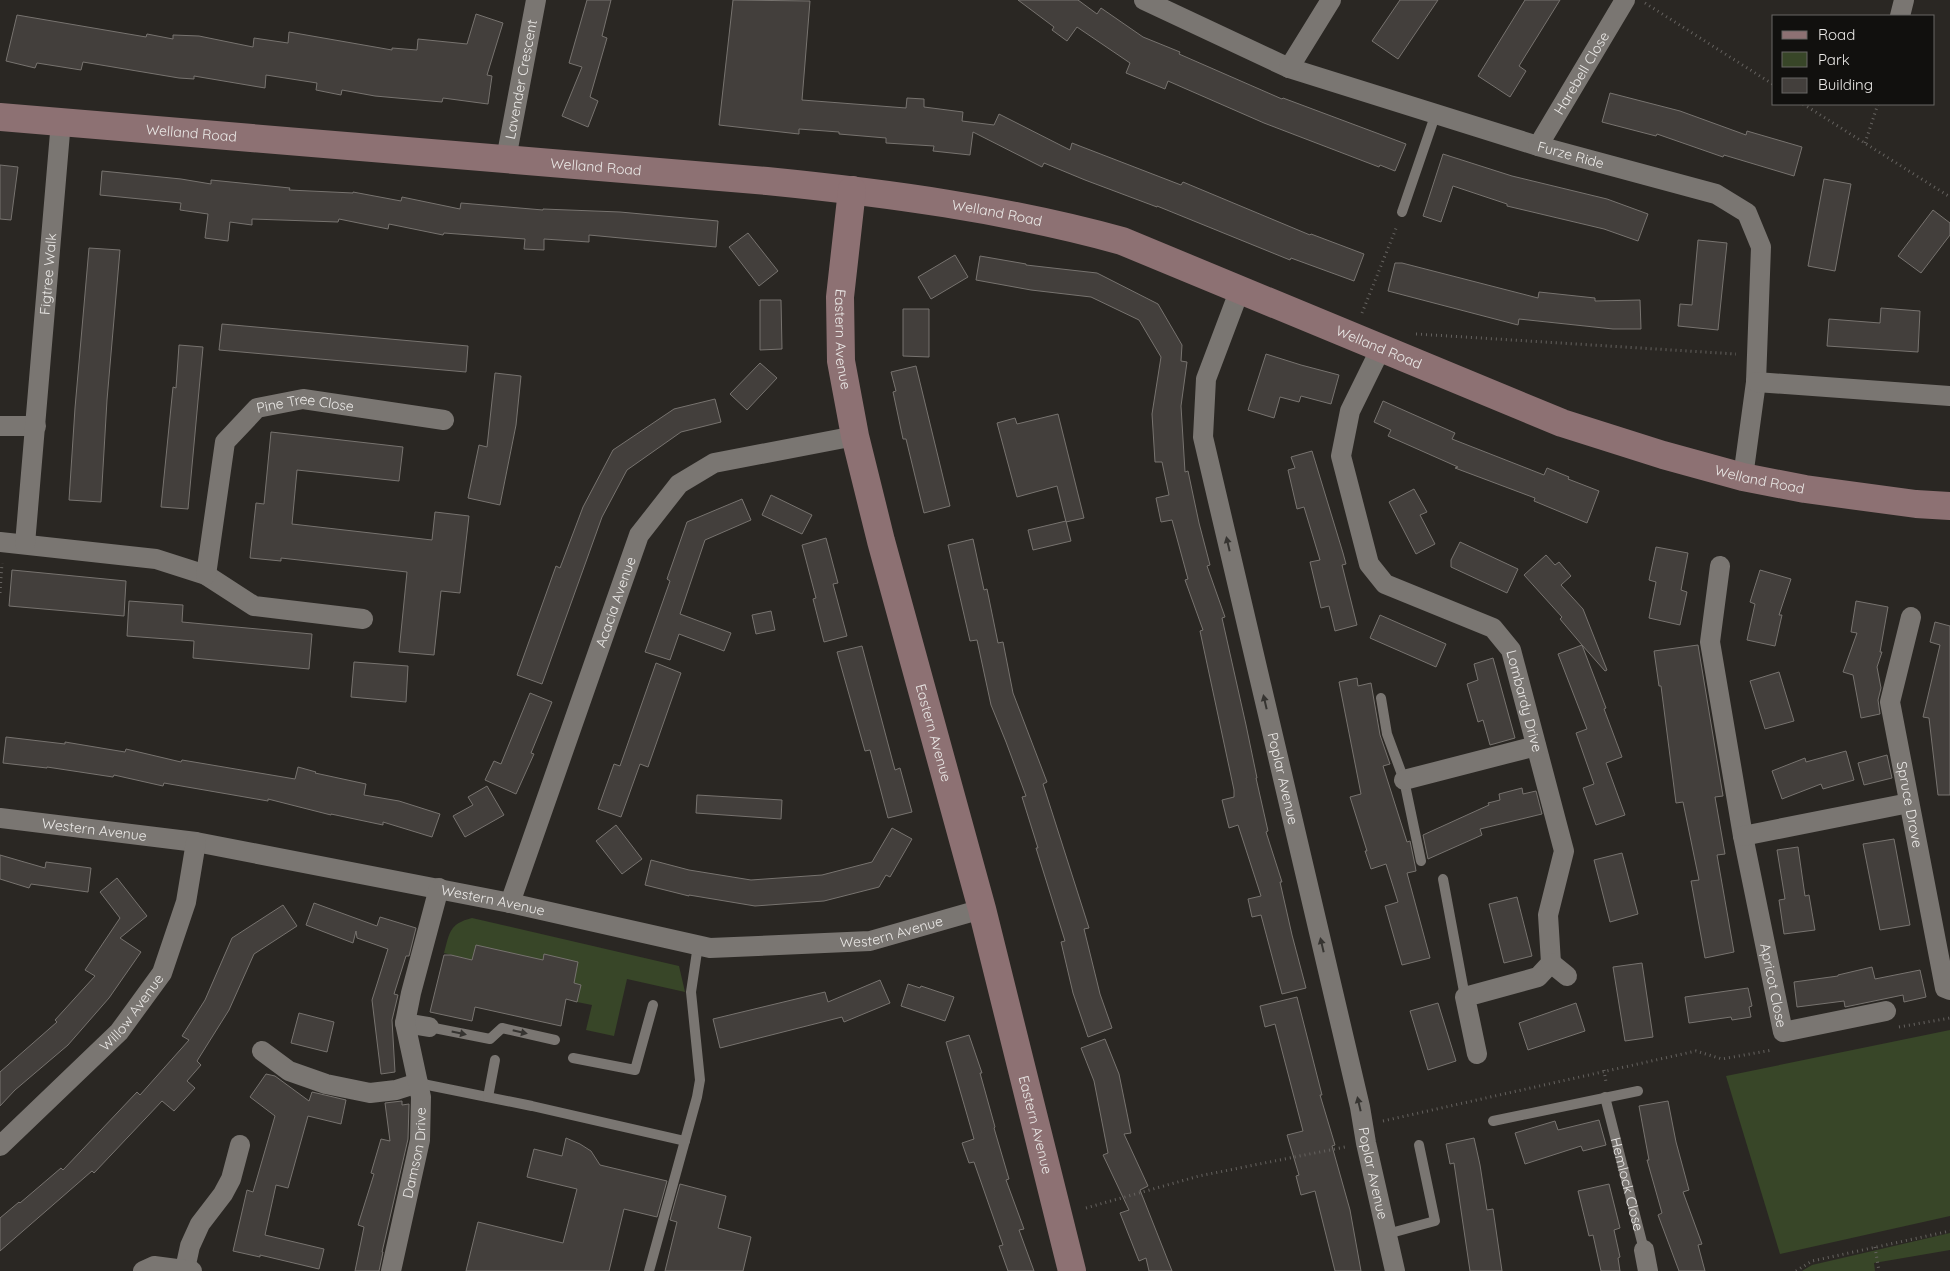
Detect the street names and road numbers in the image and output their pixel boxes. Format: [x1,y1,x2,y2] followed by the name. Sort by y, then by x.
[501,18,541,141] street label: Lavender Crescent
[1550,28,1613,118] street label: Harebell Close
[145,120,238,146] street label: Welland Road
[1535,137,1606,172] street label: Furze Ride
[550,154,642,179] street label: Welland Road
[951,196,1044,230] street label: Welland Road
[36,232,60,316] street label: Figtree Walk
[831,288,855,391] street label: Eastern Avenue
[1333,321,1424,373] street label: Welland Road
[255,390,355,417] street label: Pine Tree Close
[1713,461,1806,498] street label: Welland Road
[591,554,640,650] street label: Acacia Avenue
[1502,648,1547,754] street label: Lombardy Drive
[912,682,956,784] street label: Eastern Avenue
[1264,731,1303,826] street label: Poplar Avenue
[1893,760,1927,849] street label: Spruce Drove
[41,814,148,845] street label: Western Avenue
[439,881,547,920] street label: Western Avenue
[839,912,945,951] street label: Western Avenue
[1756,942,1791,1029] street label: Apricot Close
[96,970,168,1055] street label: Willow Avenue
[1015,1074,1057,1176] street label: Eastern Avenue
[398,1107,430,1200] street label: Damson Drive
[1355,1126,1392,1221] street label: Poplar Avenue
[1607,1135,1648,1233] street label: Hemlock Close

